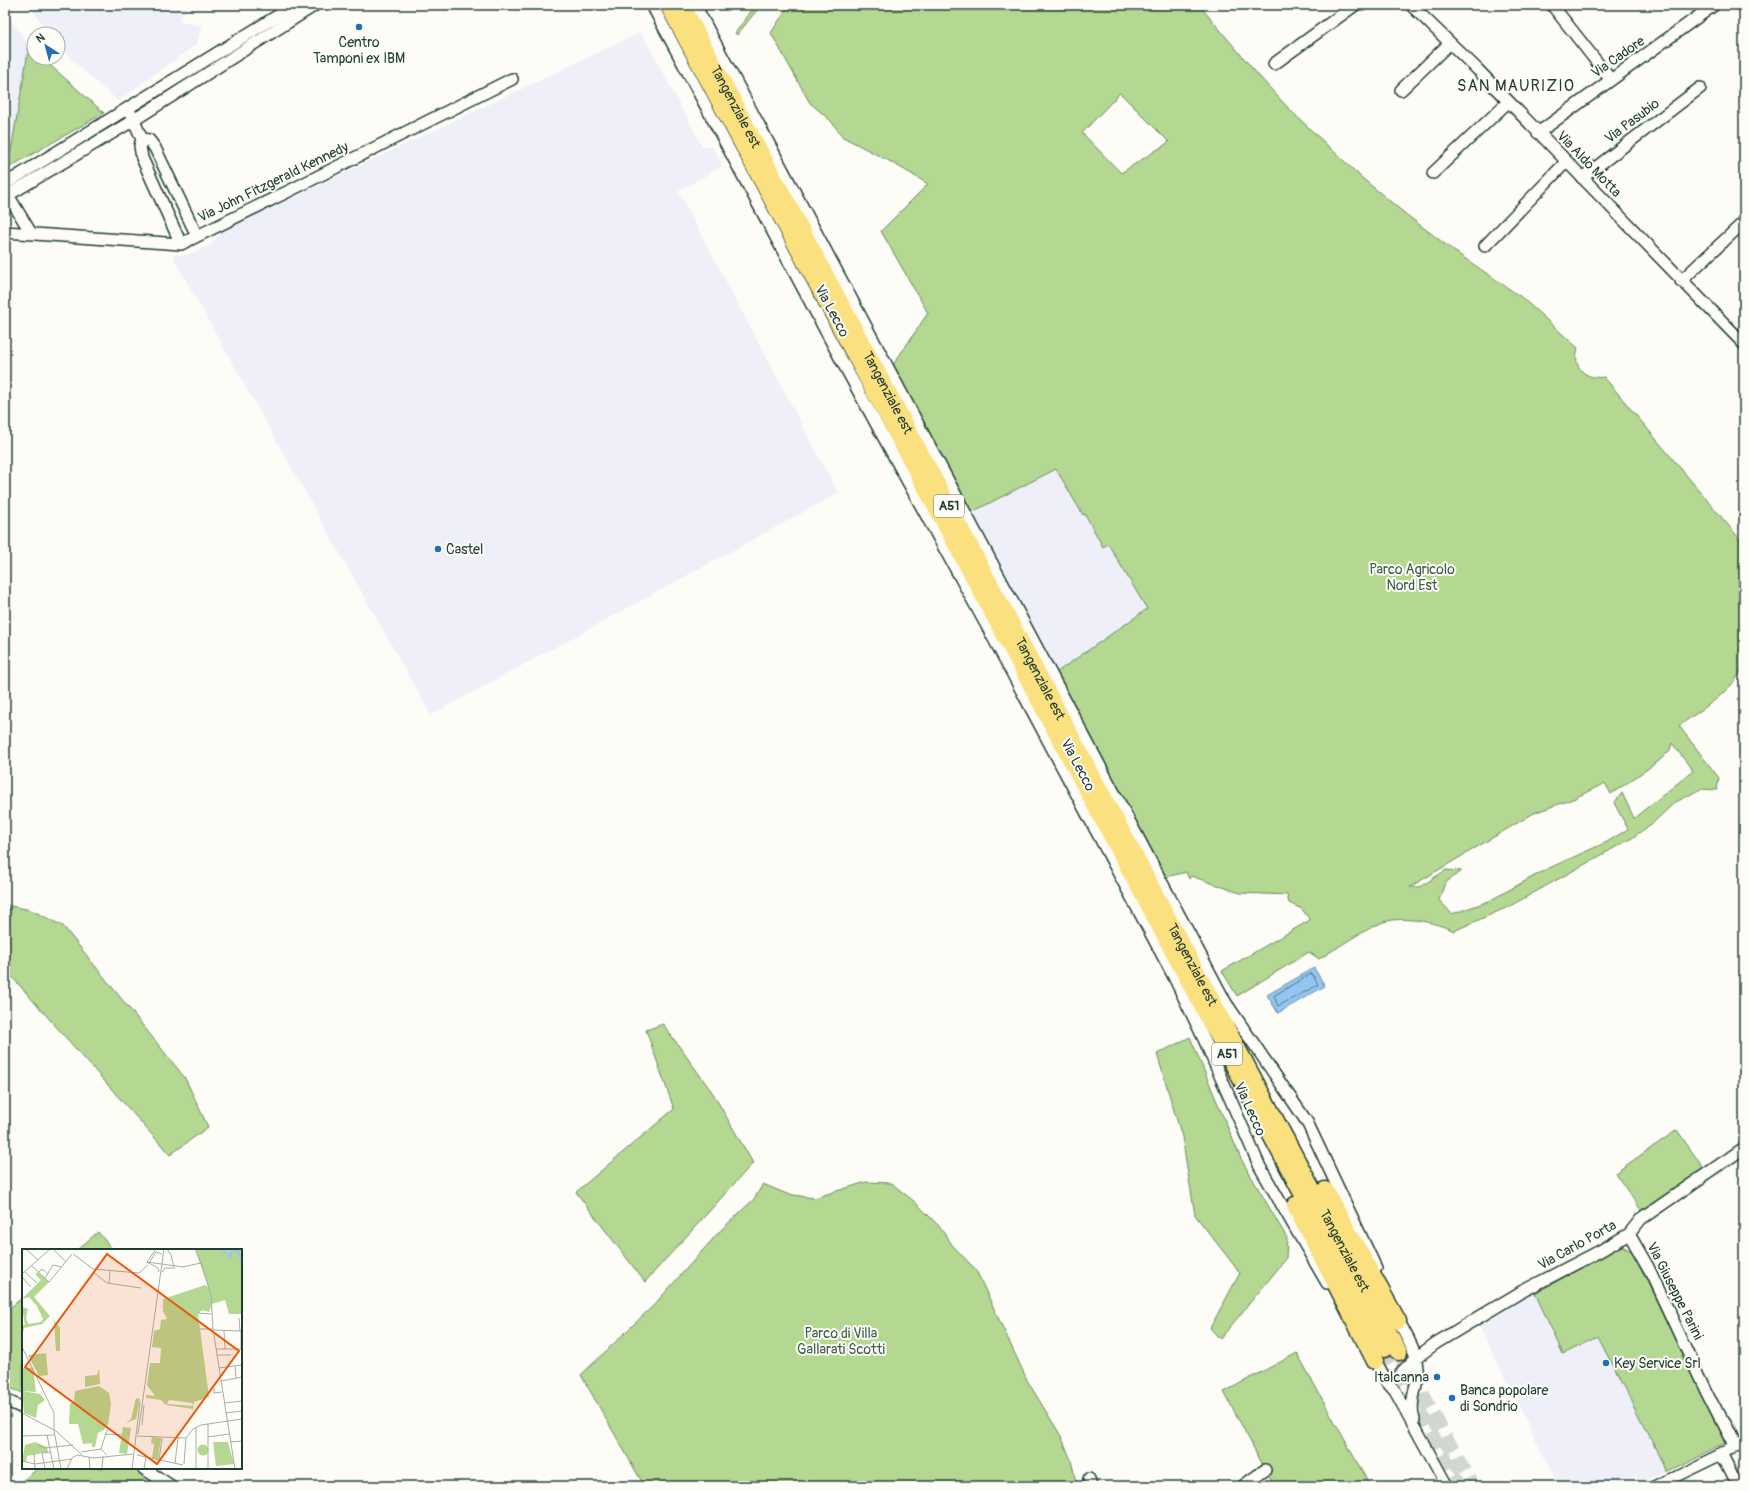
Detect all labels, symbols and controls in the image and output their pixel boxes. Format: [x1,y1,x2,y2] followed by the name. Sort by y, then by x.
[354,22,364,32] marker: Centro Tamponi ex IBM
[26,26,66,66] north arrow
[34,31,48,46] text: N
[1588,32,1648,82] street label: Via Cadore
[313,34,405,67] place label: Centro Tamponi ex IBM
[707,62,765,151] street label: Tangenziale est
[1457,76,1575,96] district label: SAN MAURIZIO
[1601,95,1663,147] street label: Via Pasubio
[1553,127,1625,201] street label: Via Aldo Motta
[195,138,351,226] street label: Via John Fitzgerald Kennedy
[811,282,853,341] street label: Via Lecco
[859,348,917,437] street label: Tangenziale est
[934,495,964,517] road number: A51
[446,541,483,558] place label: Castel
[433,544,443,554] marker: Castel
[1369,561,1455,594] park label: Parco Agricolo Nord Est
[1012,634,1070,723] street label: Tangenziale est
[1057,736,1099,795] street label: Via Lecco
[1164,920,1222,1009] street label: Tangenziale est
[1212,1043,1242,1065] road number: A51
[1231,1080,1270,1139] street label: Via Lecco
[1316,1206,1374,1295] street label: Tangenziale est
[1535,1217,1619,1273] street label: Via Carlo Porta
[1643,1239,1707,1343] street label: Via Giuseppe Parini
[22,1249,242,1469] inset map
[797,1325,885,1358] park label: Parco di Villa Gallarati Scotti
[1614,1355,1701,1372] place label: Key Service Srl
[1601,1358,1611,1368] marker: Key Service Srl
[1374,1369,1429,1386] place label: Italcanna
[1432,1372,1442,1382] marker: Italcanna
[1460,1382,1549,1415] place label: Banca popolare di Sondrio
[1447,1393,1457,1403] marker: Banca popolare di Sondrio

